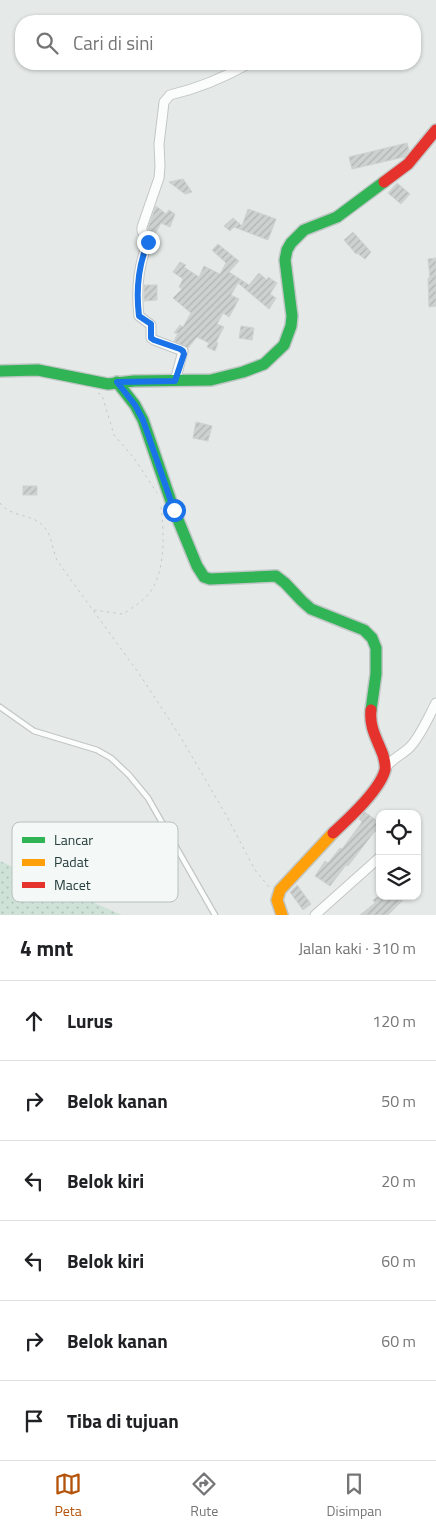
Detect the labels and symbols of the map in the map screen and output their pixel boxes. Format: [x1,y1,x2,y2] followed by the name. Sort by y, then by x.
[137,231,160,254] route end
[163,499,186,522] route start
[12,822,178,902] legend
[54,829,93,850] text: Lancar
[54,851,89,872] text: Padat
[54,874,91,895] text: Macet

